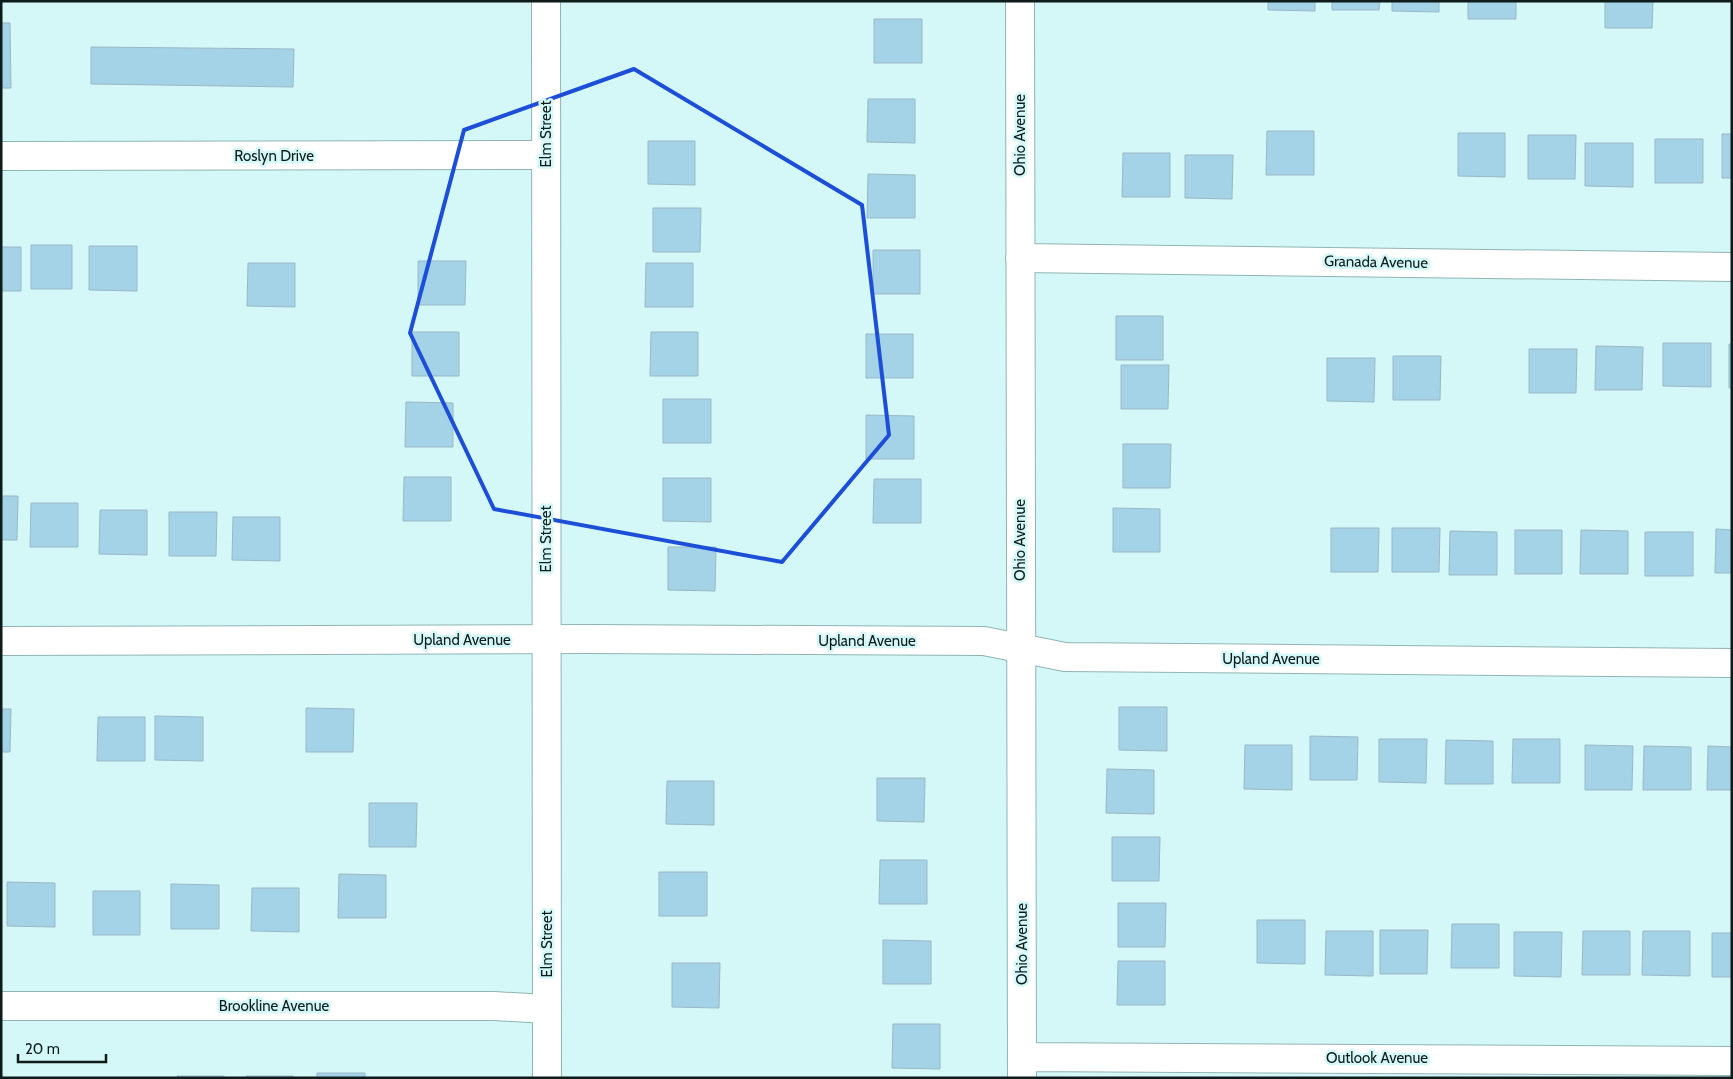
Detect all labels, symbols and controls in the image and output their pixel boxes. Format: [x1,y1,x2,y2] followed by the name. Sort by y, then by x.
[1011,94,1029,176] street label: Ohio Avenue
[537,101,555,167] street label: Elm Street
[234,147,314,165] street label: Roslyn Drive
[1324,252,1428,272] street label: Granada Avenue
[1011,499,1029,581] street label: Ohio Avenue
[537,506,555,572] street label: Elm Street
[413,631,511,649] street label: Upland Avenue
[818,632,916,650] street label: Upland Avenue
[1222,650,1320,668] street label: Upland Avenue
[1013,903,1031,985] street label: Ohio Avenue
[538,911,556,977] street label: Elm Street
[219,997,329,1015] street label: Brookline Avenue
[18,1032,105,1064] scale bar
[25,1040,60,1058] text: 20 m
[1326,1049,1428,1067] street label: Outlook Avenue

